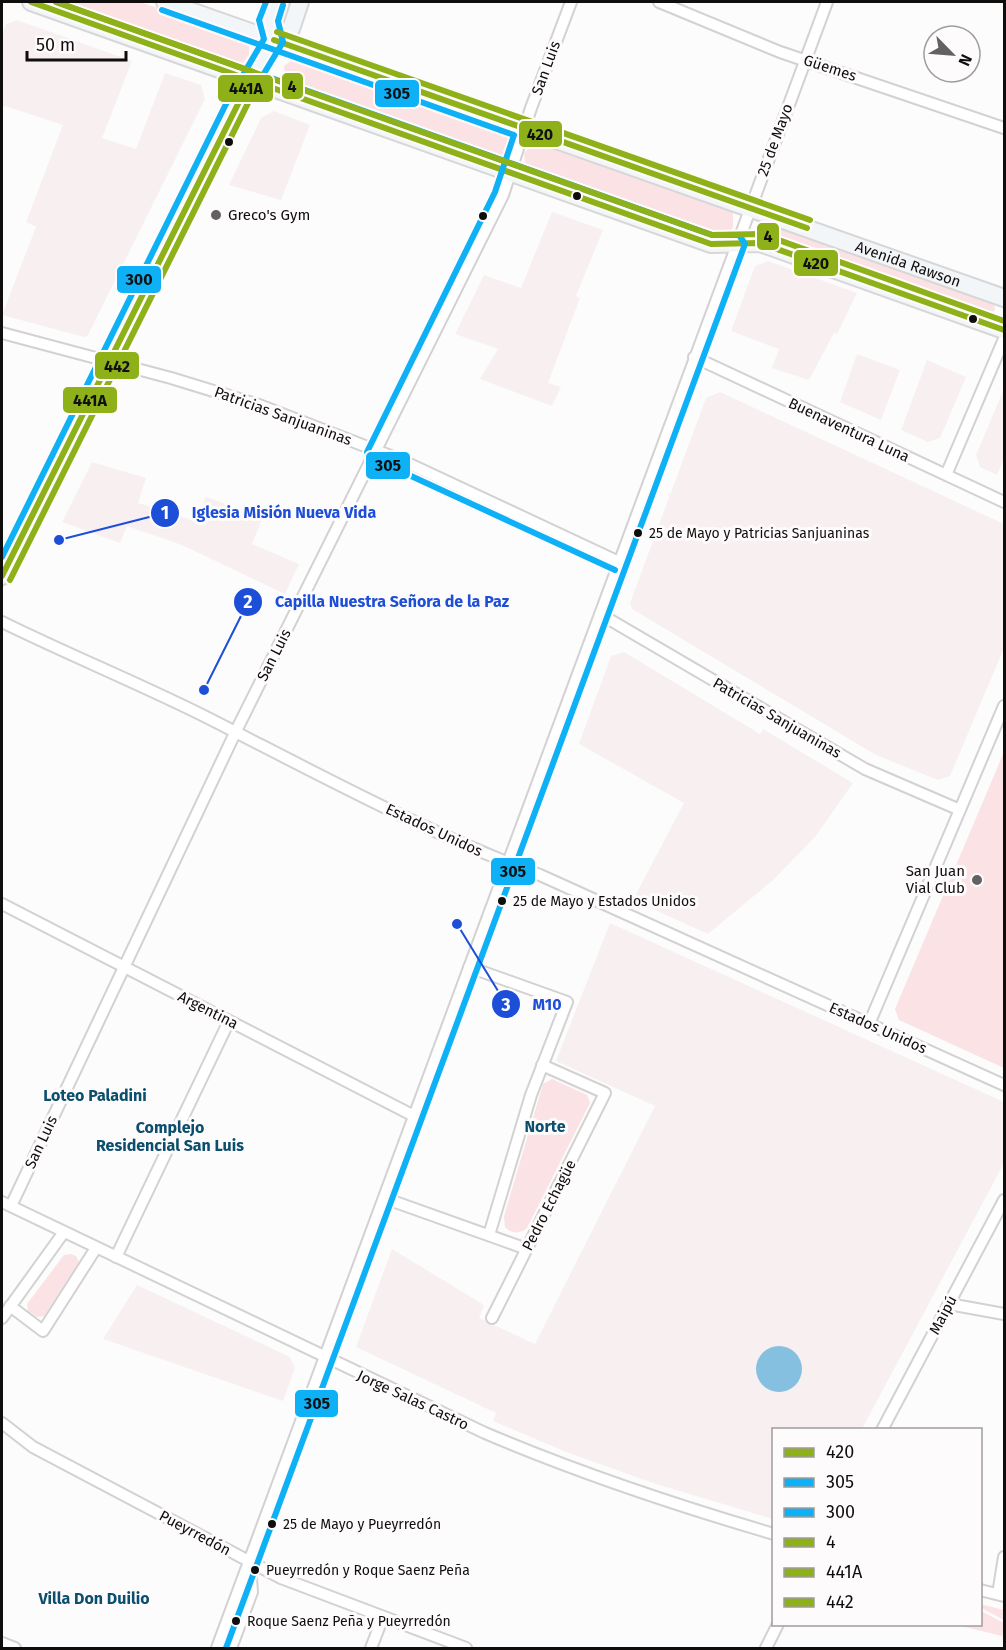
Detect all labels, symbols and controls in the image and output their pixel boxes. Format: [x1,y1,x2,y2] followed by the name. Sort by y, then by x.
[27,24,126,62] scale bar
[922,24,982,84] north arrow
[36,34,75,56] text: 50 m
[528,38,564,98] street label: San Luis
[801,51,859,85] street label: Güemes
[954,51,976,69] text: N
[281,72,304,100] line badge: 4
[217,74,274,103] line badge: 441A
[287,77,297,96] text: 4
[229,79,263,98] text: 441A
[374,79,420,108] line badge: 305
[383,84,411,103] text: 305
[754,101,796,179] street label: 25 de Mayo
[518,120,563,148] line badge: 420
[527,125,553,144] text: 420
[223,136,235,148] unlabelled marker
[571,190,583,202] unlabelled marker
[228,206,310,224] place label: Greco's Gym
[209,208,223,222] marker: Greco's Gym
[477,210,489,222] unlabelled marker
[756,222,780,251] line badge: 4
[763,227,773,246] text: 4
[853,237,963,291] street label: Avenida Rawson
[793,249,839,277] line badge: 420
[803,254,829,273] text: 420
[116,265,162,294] line badge: 300
[124,270,153,289] text: 300
[967,313,979,325] unlabelled marker
[94,351,140,380] line badge: 442
[104,357,130,376] text: 442
[212,383,354,449] street label: Patricias Sanjuaninas
[62,386,118,414] line badge: 441A
[73,391,107,410] text: 441A
[786,394,912,466] street label: Buenaventura Luna
[365,451,411,480] line badge: 305
[374,456,402,475] text: 305
[150,496,389,530] callout: Iglesia Misión Nueva Vida
[161,502,169,524] text: 1
[192,503,376,522] text: Iglesia Misión Nueva Vida
[649,525,870,542] place label: 25 de Mayo y Patricias Sanjuaninas
[632,527,644,539] marker: 25 de Mayo y Patricias Sanjuaninas
[233,585,521,619] callout: Capilla Nuestra Señora de la Paz
[243,591,253,613] text: 2
[275,592,510,611] text: Capilla Nuestra Señora de la Paz
[253,626,295,684] street label: San Luis
[710,674,844,762] street label: Patricias Sanjuaninas
[383,800,485,860] street label: Estados Unidos
[490,857,536,886] line badge: 305
[499,862,527,881] text: 305
[906,862,965,897] place label: San Juan Vial Club
[970,873,984,887] marker: San Juan Vial Club
[513,893,696,910] place label: 25 de Mayo y Estados Unidos
[496,895,508,907] marker: 25 de Mayo y Estados Unidos
[175,987,241,1033] street label: Argentina
[491,987,574,1021] callout: M10
[500,994,511,1016] text: 3
[532,995,562,1014] text: M10
[826,998,930,1058] street label: Estados Unidos
[43,1086,147,1105] district label: Loteo Paladini
[21,1113,61,1171] street label: San Luis
[524,1117,566,1136] district label: Norte
[96,1118,244,1155] district label: Complejo Residencial San Luis
[518,1156,580,1254] street label: Pedro Echagüe
[925,1292,961,1338] street label: Maipú
[354,1366,472,1434] street label: Jorge Salas Castro
[294,1389,339,1418] line badge: 305
[303,1394,331,1413] text: 305
[772,1428,982,1626] legend
[826,1441,854,1463] text: 420
[826,1471,854,1493] text: 305
[826,1501,855,1523] text: 300
[156,1507,234,1559] street label: Pueyrredón
[283,1516,441,1533] place label: 25 de Mayo y Pueyrredón
[266,1518,278,1530] marker: 25 de Mayo y Pueyrredón
[826,1531,836,1553] text: 4
[826,1561,863,1583] text: 441A
[266,1562,470,1579] place label: Pueyrredón y Roque Saenz Peña
[249,1564,261,1576] marker: Pueyrredón y Roque Saenz Peña
[37,1589,150,1608] district label: Villa Don Duilio
[826,1591,854,1613] text: 442
[247,1613,451,1630] place label: Roque Saenz Peña y Pueyrredón
[230,1615,242,1627] marker: Roque Saenz Peña y Pueyrredón

